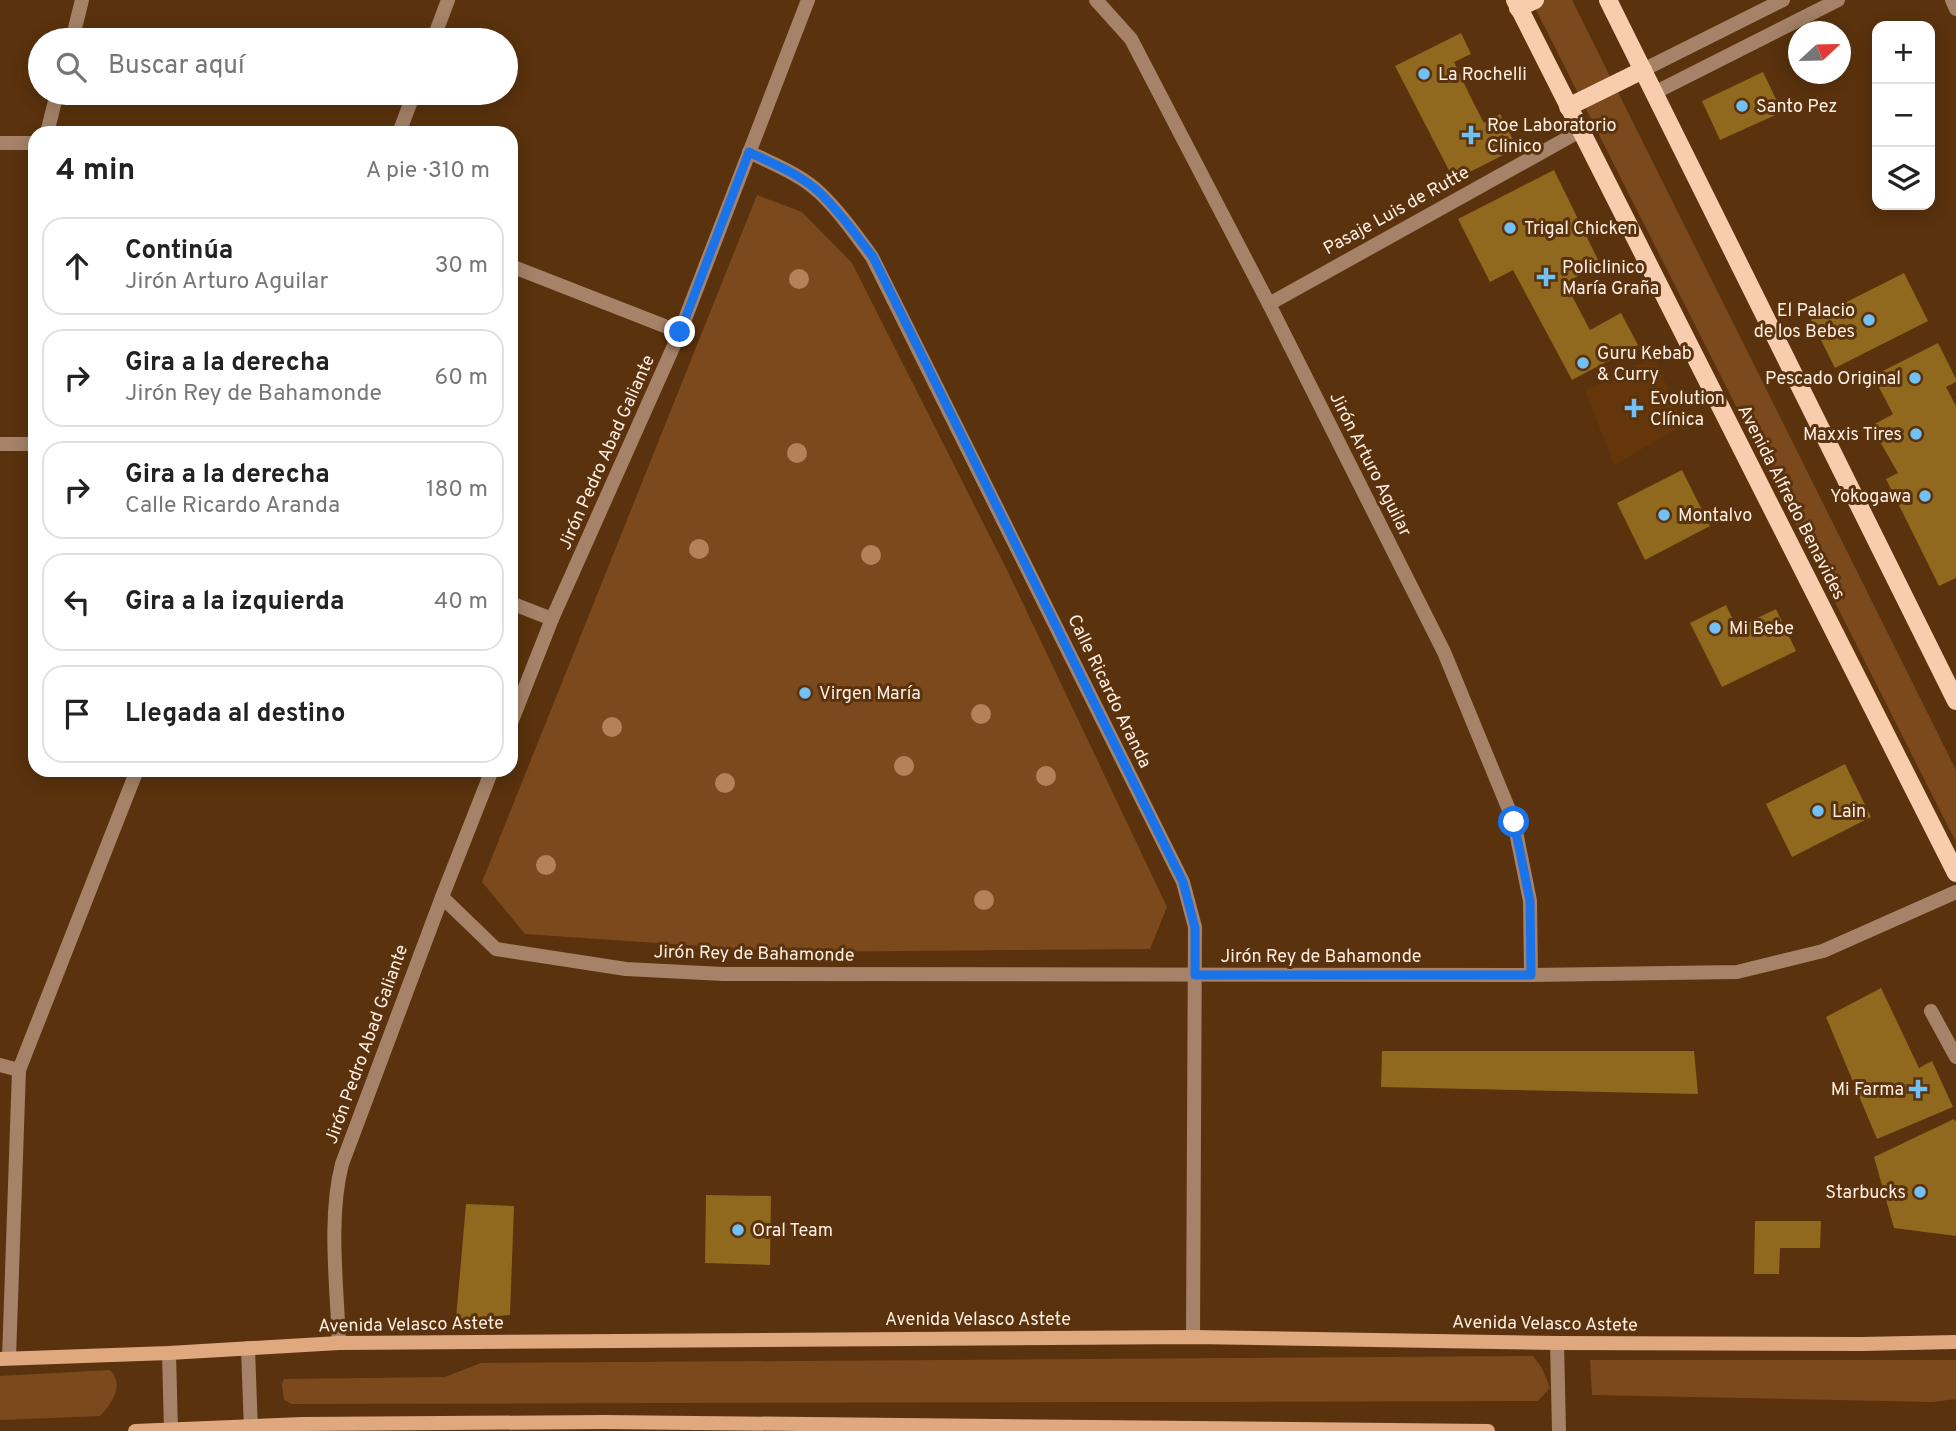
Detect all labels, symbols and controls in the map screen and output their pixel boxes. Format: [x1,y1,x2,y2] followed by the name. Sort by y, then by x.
[1788,21,1851,84] north arrow
[1872,21,1935,210] map controls
[1872,21,1935,84] button: +
[28,28,518,105] search box
[52,48,90,86] icon: search
[108,50,245,83] text: Buscar aquí
[1438,64,1527,87] place label: La Rochelli
[1416,66,1432,82] marker: La Rochelli
[1872,84,1935,147] button: −
[1756,96,1837,119] place label: Santo Pez
[1734,98,1750,114] marker: Santo Pez
[1487,115,1617,159] place label: Roe Laboratorio Clinico
[1461,125,1481,145] marker: Roe Laboratorio Clinico
[1872,147,1935,210] button: layers
[56,153,135,190] text: 4 min
[366,157,490,186] text: A pie · 310 m
[1320,162,1474,261] street label: Pasaje Luis de Rutte
[1524,218,1637,241] place label: Trigal Chicken
[1502,220,1518,236] marker: Trigal Chicken
[125,235,233,268] text: Continúa
[58,247,96,285] icon: ahead
[435,252,488,281] text: 30 m
[1562,257,1659,301] place label: Policlinico María Graña
[1536,267,1556,287] marker: Policlinico María Graña
[125,268,328,297] text: Jirón Arturo Aguilar
[1754,300,1855,344] place label: El Palacio de los Bebes
[1861,312,1877,328] marker: El Palacio de los Bebes
[664,316,695,347] route end
[1597,343,1692,387] place label: Guru Kebab & Curry
[125,347,330,380] text: Gira a la derecha
[554,352,661,554] street label: Jirón Pedro Abad Galiante
[1575,355,1591,371] marker: Guru Kebab & Curry
[58,359,96,397] icon: right
[435,364,488,393] text: 60 m
[1765,368,1901,391] place label: Pescado Original
[1907,370,1923,386] marker: Pescado Original
[125,380,382,409] text: Jirón Rey de Bahamonde
[1650,388,1725,432] place label: Evolution Clínica
[1323,389,1416,541] street label: Jirón Arturo Aguilar
[1624,398,1644,418] marker: Evolution Clínica
[1732,402,1850,604] street label: Avenida Alfredo Benavides
[1803,424,1902,447] place label: Maxxis Tires
[1908,426,1924,442] marker: Maxxis Tires
[125,459,330,492] text: Gira a la derecha
[58,471,96,509] icon: right
[426,476,488,505] text: 180 m
[1830,486,1911,509] place label: Yokogawa
[1917,488,1933,504] marker: Yokogawa
[125,492,340,521] text: Calle Ricardo Aranda
[1678,505,1752,528] place label: Montalvo
[1656,507,1672,523] marker: Montalvo
[58,583,96,621] icon: left
[125,586,344,619] text: Gira a la izquierda
[434,588,488,617] text: 40 m
[1061,611,1156,772] street label: Calle Ricardo Aranda
[1729,618,1794,641] place label: Mi Bebe
[1707,620,1723,636] marker: Mi Bebe
[819,683,921,706] place label: Virgen María
[797,685,813,701] marker: Virgen María
[58,695,96,733] icon: arrive
[125,698,345,731] text: Llegada al destino
[1832,801,1866,824] place label: Lain
[1810,803,1826,819] marker: Lain
[1498,806,1529,837] route start
[653,941,855,968] street label: Jirón Rey de Bahamonde
[321,942,414,1147] street label: Jirón Pedro Abad Galiante
[1220,946,1422,969] street label: Jirón Rey de Bahamonde
[1831,1079,1904,1102] place label: Mi Farma
[1910,1081,1926,1097] marker: Mi Farma
[1825,1182,1906,1205] place label: Starbucks
[1912,1184,1928,1200] marker: Starbucks
[752,1220,833,1243] place label: Oral Team
[730,1222,746,1238] marker: Oral Team
[885,1309,1071,1332] street label: Avenida Velasco Astete
[1452,1311,1638,1338] street label: Avenida Velasco Astete
[318,1312,504,1339] street label: Avenida Velasco Astete

